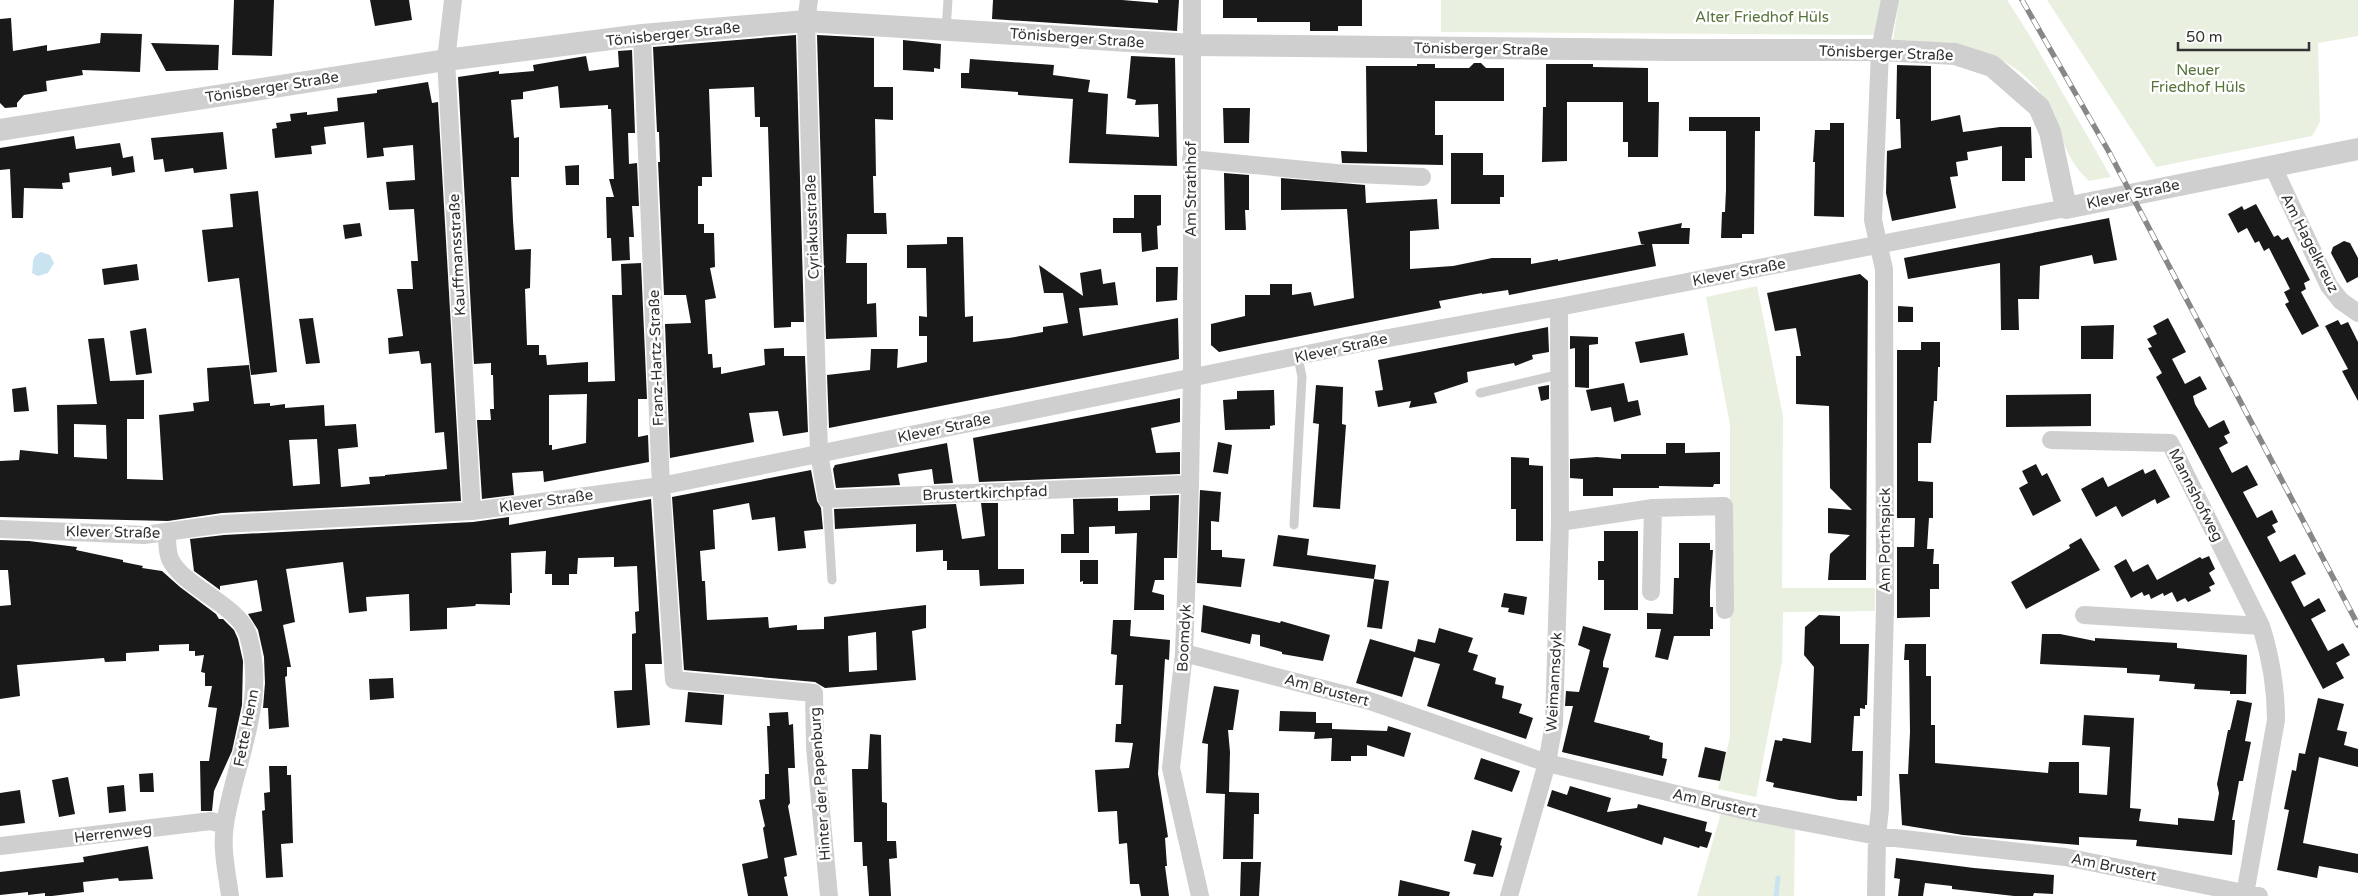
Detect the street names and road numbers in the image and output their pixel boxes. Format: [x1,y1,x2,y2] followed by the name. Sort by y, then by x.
[605,18,741,50] street label: Tönisberger Straße
[1009,24,1145,52] street label: Tönisberger Straße
[1413,39,1549,59] street label: Tönisberger Straße
[1818,42,1954,64] street label: Tönisberger Straße
[204,68,340,106] street label: Tönisberger Straße
[1182,141,1200,237] street label: Am Strathhof
[801,174,823,280] street label: Cyriakusstraße
[2085,175,2181,213] street label: Klever Straße
[2277,190,2343,296] street label: Am Hagelkreuz
[445,193,469,317] street label: Kauffmansstraße
[1691,254,1787,290] street label: Klever Straße
[645,289,667,427] street label: Franz-Hartz-Straße
[1293,329,1389,367] street label: Klever Straße
[896,409,992,447] street label: Klever Straße
[2165,445,2227,545] street label: Mannshofweg
[922,482,1048,504] street label: Brustertkirchpfad
[498,486,594,516] street label: Klever Straße
[1876,488,1894,592] street label: Am Porthspick
[66,522,160,542] street label: Klever Straße
[1173,604,1195,672] street label: Boomdyk
[1542,632,1566,732] street label: Weimannsdyk
[1283,670,1371,710] street label: Am Brustert
[230,688,262,768] street label: Fette Henn
[806,707,834,861] street label: Hinter der Papenburg
[1671,784,1760,822] street label: Am Brustert
[73,819,153,847] street label: Herrenweg
[2070,849,2159,885] street label: Am Brustert

